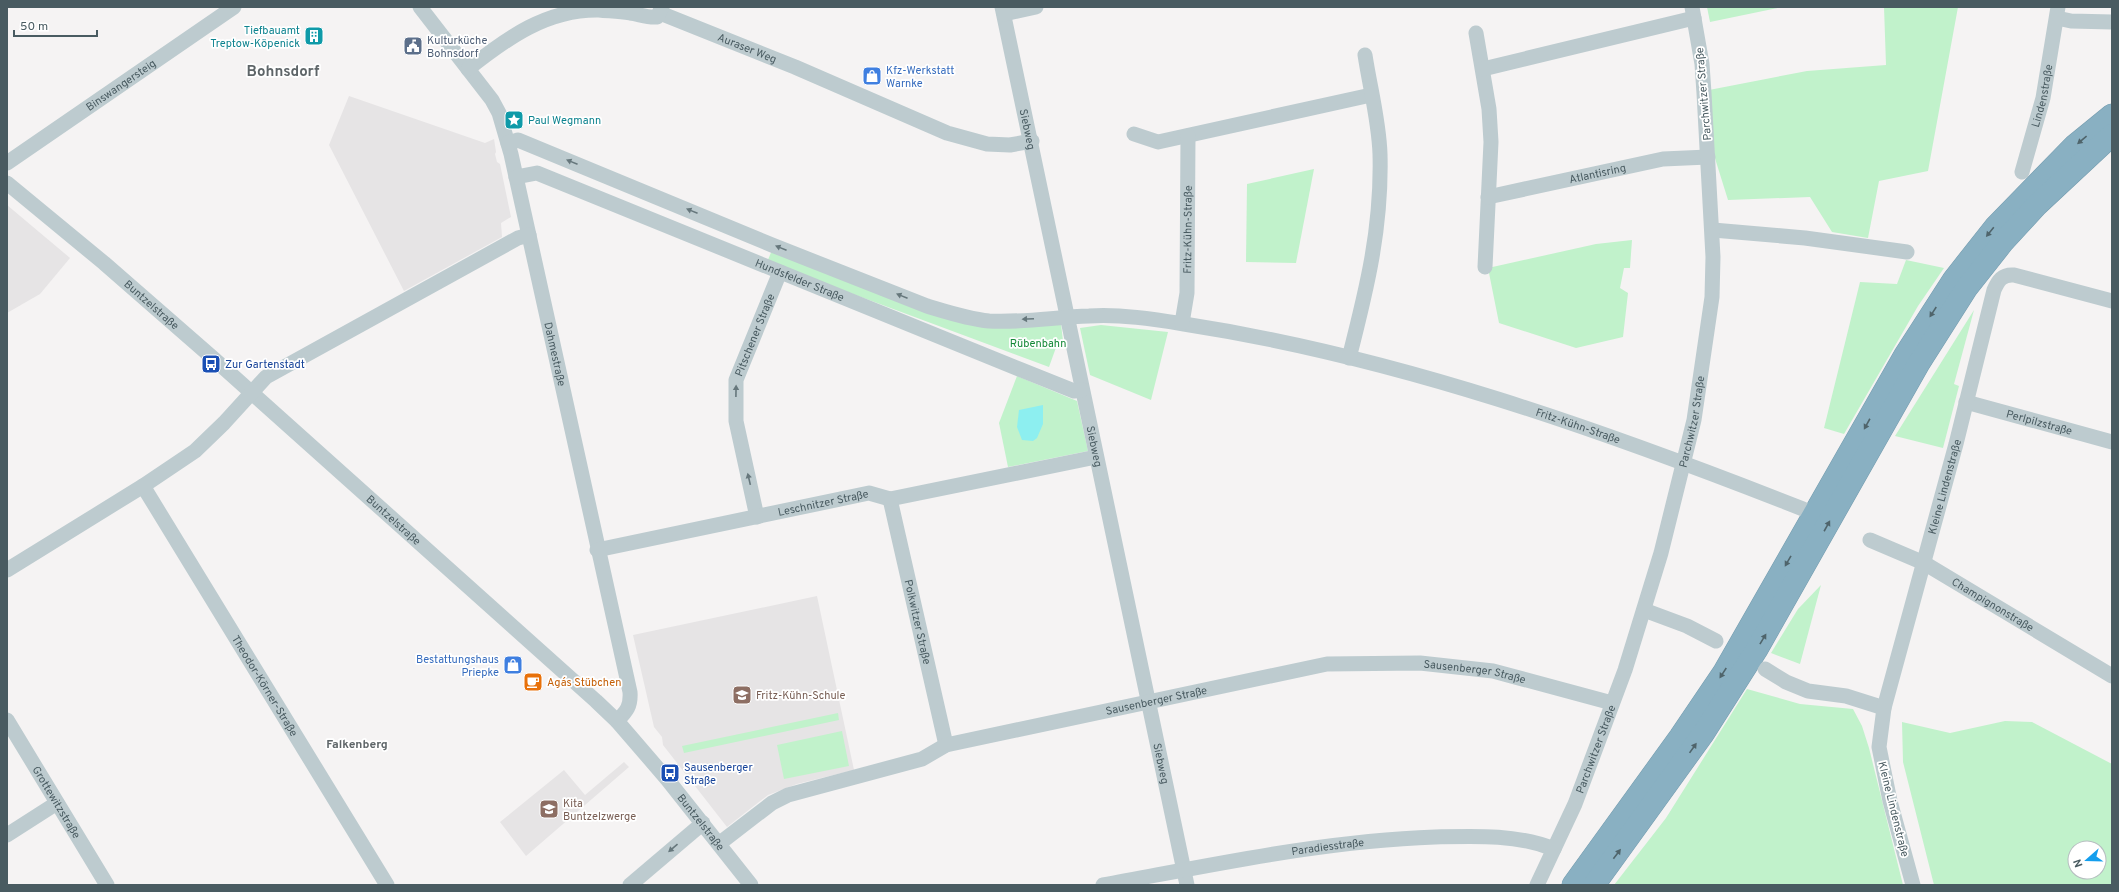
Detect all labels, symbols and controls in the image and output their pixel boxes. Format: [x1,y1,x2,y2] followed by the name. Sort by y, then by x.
[14,12,97,38] scale bar
[20,19,48,35] text: 50 m
[210,24,300,51] place label: Tiefbauamt Treptow-Köpenick
[303,25,325,47] building icon: Tiefbauamt Treptow-Köpenick
[715,31,779,67] street label: Auraser Weg
[427,34,487,61] place label: Kulturküche Bohnsdorf
[402,35,424,57] public building icon: Kulturküche Bohnsdorf
[1693,47,1715,141] street label: Parchwitzer Straße
[84,57,159,115] street label: Binswangersteig
[247,63,320,82] district label: Bohnsdorf
[2029,63,2056,129] street label: Lindenstraße
[886,64,954,91] place label: Kfz-Werkstatt Warnke
[861,65,883,87] shop icon: Kfz-Werkstatt Warnke
[1016,108,1038,151] street label: Siebweg
[503,109,525,131] place icon: Paul Wegmann
[528,114,601,128] place label: Paul Wegmann
[2077,136,2087,145] one-way arrow
[566,159,577,165] one-way arrow
[1568,161,1627,187] street label: Atlantisring
[1181,185,1196,274] street label: Fritz-Kühn-Straße
[687,208,698,214] one-way arrow
[1986,227,1995,238] one-way arrow
[775,245,787,251] one-way arrow
[753,256,846,305] street label: Hundsfelder Straße
[121,278,181,333] street label: Buntzelstraße
[732,292,778,379] street label: Pitschener Straße
[896,293,908,299] one-way arrow
[1929,306,1936,318] one-way arrow
[1022,316,1034,323] one-way arrow
[540,321,568,388] street label: Dahmestraße
[1010,337,1066,351] park label: Rübenbahn
[200,353,222,375] bus stop icon: Zur Gartenstadt
[225,358,305,372] place label: Zur Gartenstadt
[1676,375,1708,469] street label: Parchwitzer Straße
[733,384,739,397] one-way arrow
[1534,406,1622,448] street label: Fritz-Kühn-Straße
[2004,407,2074,439] street label: Perlpilzstraße
[1863,418,1870,430] one-way arrow
[1082,425,1105,468] street label: Siebweg
[1926,438,1965,536] street label: Kleine Lindenstraße
[745,472,751,485] one-way arrow
[777,487,870,520] street label: Leschnitzer Straße
[363,493,423,549] street label: Buntzelstraße
[1824,520,1831,532] one-way arrow
[1784,555,1791,567] one-way arrow
[1949,575,2036,635] street label: Champignonstraße
[901,578,933,666] street label: Polkwitzer Straße
[228,633,301,739] street label: Theodor-Körner-Straße
[1759,634,1767,644] one-way arrow
[416,653,499,680] place label: Bestattungshaus Priepke
[502,654,524,676] shop icon: Bestattungshaus Priepke
[1423,657,1527,688] street label: Sausenberger Straße
[1719,667,1726,679] one-way arrow
[522,671,544,693] cafe icon: Aga´s Stübchen
[547,676,621,690] place label: Aga´s Stübchen
[731,684,753,706] school or university icon: Fritz-Kühn-Schule
[1104,684,1209,719] street label: Sausenberger Straße
[756,689,845,703] place label: Fritz-Kühn-Schule
[1574,703,1619,796] street label: Parchwitzer Straße
[326,737,388,753] district label: Falkenberg
[1149,742,1172,785] street label: Siebweg
[1689,743,1697,753] one-way arrow
[1874,760,1912,859] street label: Kleine Lindenstraße
[684,761,753,788] place label: Sausenberger Straße
[659,762,681,784] bus stop icon: Sausenberger Straße
[29,764,83,842] street label: Grottewitzstraße
[674,792,727,854] street label: Buntzelstraße
[563,797,636,824] place label: Kita Buntzelzwerge
[538,798,560,820] school or university icon: Kita Buntzelzwerge
[1290,836,1365,859] street label: Paradiesstraße
[2067,840,2107,880] north arrow
[668,843,678,852] one-way arrow
[1613,848,1621,859] one-way arrow
[2071,857,2086,869] text: N

